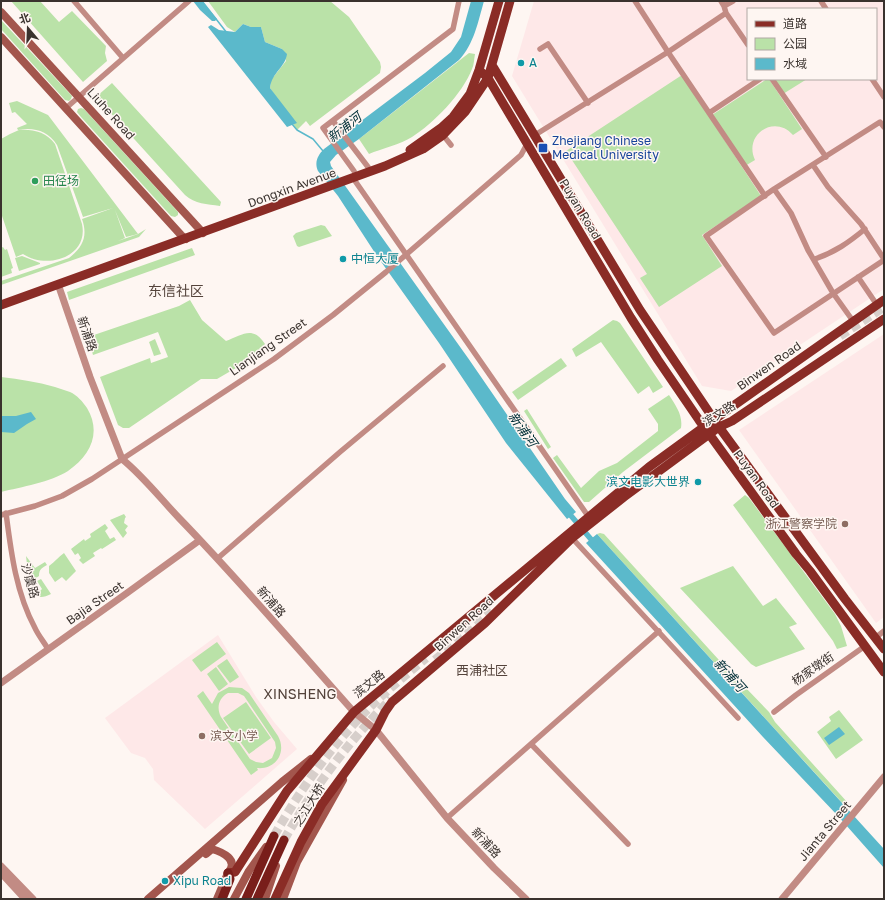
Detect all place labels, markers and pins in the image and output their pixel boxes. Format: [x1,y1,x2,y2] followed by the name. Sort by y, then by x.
[529,55,537,70] place label: A
[516,58,526,68] marker: A
[552,133,659,162] place label: Zhejiang Chinese Medical University
[537,142,549,154] marker: Zhejiang Chinese Medical University
[43,173,79,188] place label: 田径场
[30,176,40,186] marker: 田径场
[351,251,399,266] place label: 中恒大厦
[338,254,348,264] marker: 中恒大厦
[606,474,690,489] place label: 滨文电影大世界
[693,477,703,487] marker: 滨文电影大世界
[765,516,837,531] place label: 浙江警察学院
[840,519,850,529] marker: 浙江警察学院
[210,728,258,743] place label: 滨文小学
[197,731,207,741] marker: 滨文小学
[173,873,231,888] place label: Xipu Road
[160,876,170,886] marker: Xipu Road

